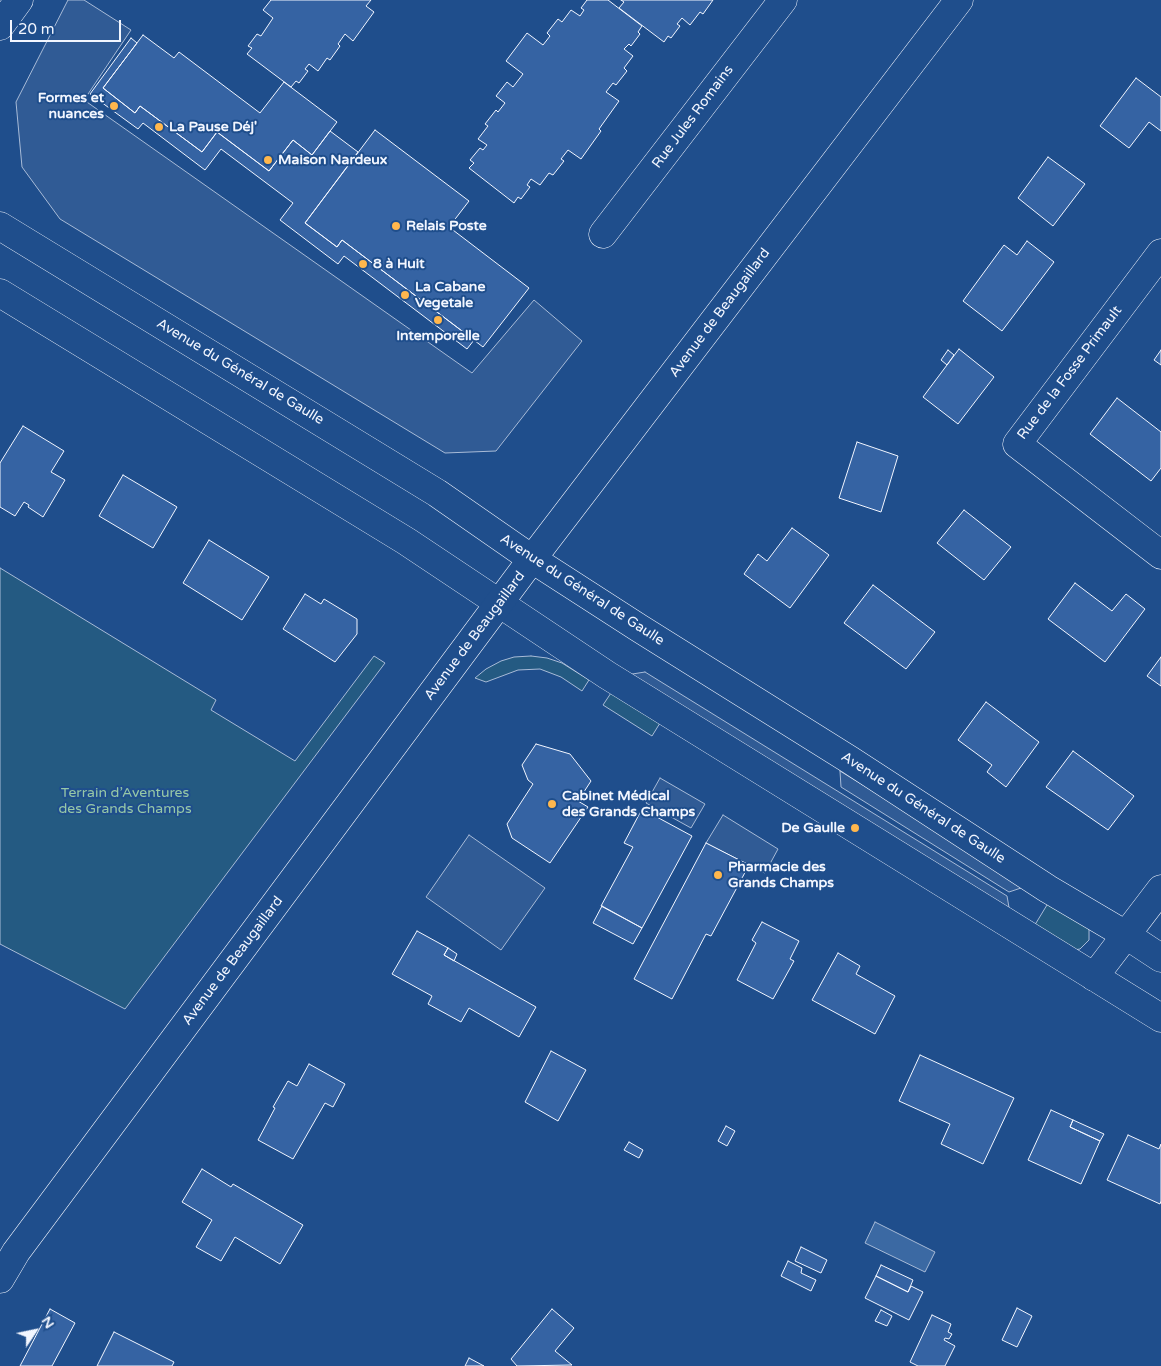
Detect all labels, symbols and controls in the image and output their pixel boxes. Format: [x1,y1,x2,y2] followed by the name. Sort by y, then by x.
[12,10,124,42] scale bar
[18,20,55,38] text: 20 m
[649,62,737,172] street label: Rue Jules Romains
[38,90,104,122] place label: Formes et nuances
[108,100,120,112] marker: Formes et nuances
[169,119,257,135] place label: La Pause Déj'
[153,121,165,133] marker: La Pause Déj'
[278,152,387,168] place label: Maison Nardeux
[262,154,274,166] marker: Maison Nardeux
[406,218,487,234] place label: Relais Poste
[390,220,402,232] marker: Relais Poste
[666,245,774,381] street label: Avenue de Beaugaillard
[373,256,425,272] place label: 8 à Huit
[357,258,369,270] marker: 8 à Huit
[415,279,485,312] place label: La Cabane Vegetale
[399,289,411,301] marker: La Cabane Vegetale
[1014,303,1126,443] street label: Rue de la Fosse Primault
[432,314,444,326] marker: Intemporelle
[153,315,327,429] street label: Avenue du Général de Gaulle
[396,328,480,344] place label: Intemporelle
[497,531,667,649] street label: Avenue du Général de Gaulle
[421,568,529,704] street label: Avenue de Beaugaillard
[838,749,1008,867] street label: Avenue du Général de Gaulle
[58,785,192,818] park label: Terrain d’Aventures des Grands Champs
[562,788,695,820] place label: Cabinet Médical des Grands Champs
[546,798,558,810] marker: Cabinet Médical des Grands Champs
[781,820,845,836] place label: De Gaulle
[849,822,861,834] marker: De Gaulle
[728,859,834,892] place label: Pharmacie des Grands Champs
[712,869,724,881] marker: Pharmacie des Grands Champs
[179,893,287,1029] street label: Avenue de Beaugaillard
[10,1306,60,1356] north arrow
[38,1313,58,1332] text: N

